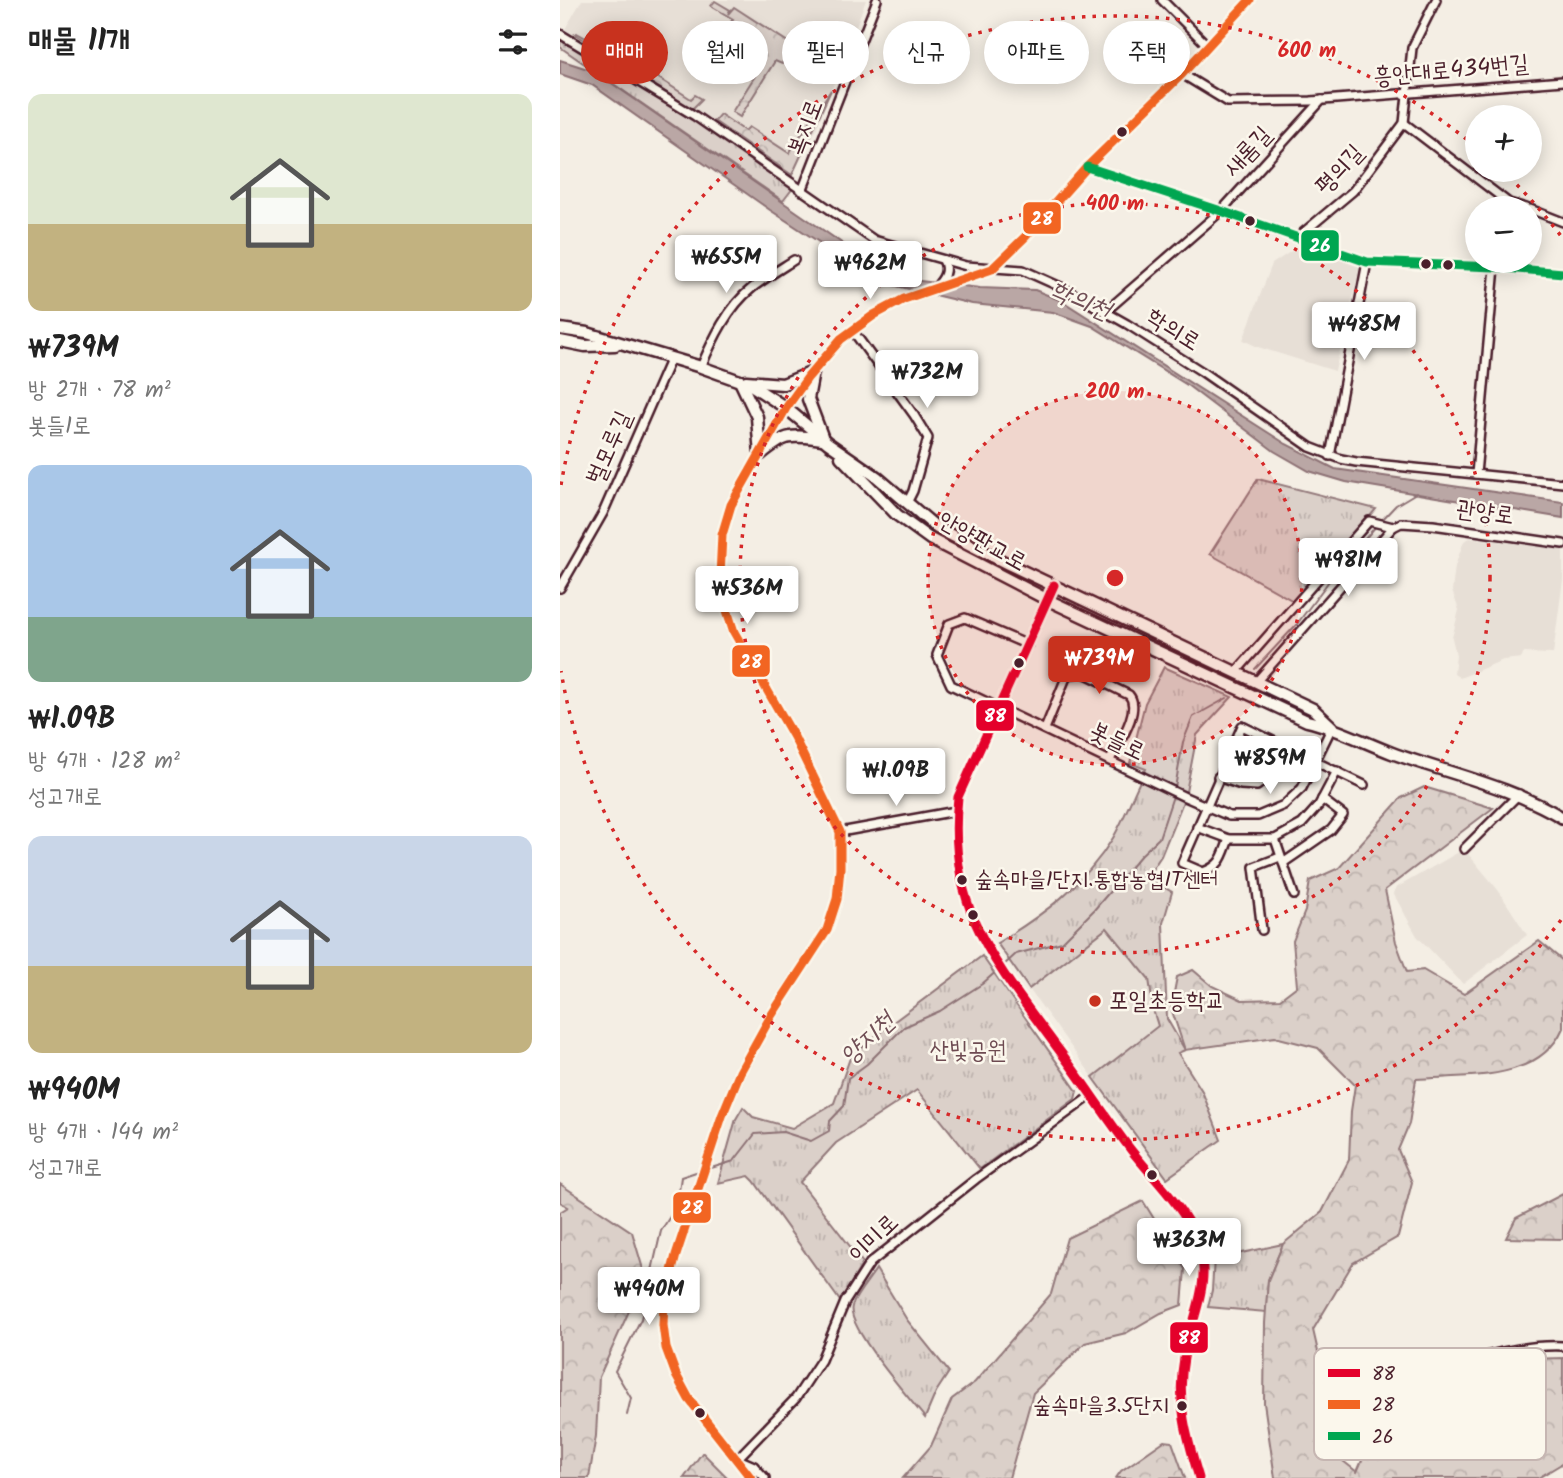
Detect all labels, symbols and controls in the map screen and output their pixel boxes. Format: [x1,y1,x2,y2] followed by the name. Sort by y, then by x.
[28,18,130,66] text: 매물 11개
[581,21,668,84] chip: 매매
[682,21,768,84] chip: 월세
[782,21,869,84] chip: 필터
[883,21,970,84] chip: 신규
[984,21,1089,84] chip: 아파트
[1103,21,1190,84] chip: 주택
[494,23,532,61] icon: filters
[1278,35,1336,68] text: 600 m
[1372,45,1530,97] street label: 흥안대로434번길
[777,94,835,162] street label: 복지로
[1465,105,1542,273] map controls
[1465,105,1542,182] button: +
[1214,118,1282,186] street label: 새롬길
[1115,125,1129,139] unlabelled marker
[1306,136,1374,204] street label: 평의길
[217,140,343,266] icon: home
[1086,188,1144,221] text: 400 m
[1465,196,1542,273] button: −
[1022,201,1062,235] line badge: 28
[1031,205,1054,235] text: 28
[1243,214,1257,228] unlabelled marker
[1300,229,1340,262] line badge: 26
[1309,232,1331,262] text: 26
[677,236,775,295] pin: ₩655M
[691,240,761,276] text: ₩655M
[821,242,919,301] pin: ₩962M
[834,246,906,282] text: ₩962M
[1419,257,1433,271] unlabelled marker
[1441,258,1455,272] unlabelled marker
[1043,269,1120,334] water label: 학의천
[1138,298,1208,362] street label: 학의로
[1315,302,1413,362] pin: ₩485M
[1328,307,1400,343] text: ₩485M
[28,325,119,373] text: ₩739M
[878,350,976,410] pin: ₩732M
[891,355,963,391] text: ₩732M
[28,373,171,409] text: 방 2개 · 78 m²
[1085,376,1145,409] text: 200 m
[576,405,644,491] street label: 벌모루길
[28,409,91,445] text: 봇들1로
[1454,490,1516,536] street label: 관양로
[930,502,1034,582] street label: 안양판교로
[217,511,343,637] icon: home
[1299,538,1397,598] pin: ₩981M
[1315,543,1381,579] text: ₩981M
[698,566,796,626] pin: ₩536M
[1103,566,1127,590] centre of rings
[711,571,783,607] text: ₩536M
[1050,636,1148,696] pin: ₩739M
[1064,641,1134,677] text: ₩739M
[731,644,771,678] line badge: 28
[740,648,763,678] text: 28
[1012,656,1026,670] unlabelled marker
[28,696,116,744] text: ₩1.09B
[975,699,1015,732] line badge: 88
[984,702,1007,732] text: 88
[1082,712,1152,772] street label: 봇들로
[1221,736,1319,796] pin: ₩859M
[1234,741,1306,777] text: ₩859M
[28,744,180,780] text: 방 4개 · 128 m²
[839,748,953,808] pin: ₩1.09B
[862,753,930,789] text: ₩1.09B
[28,780,102,816] text: 성고개로
[975,863,1218,898] place label: 숲속마을1단지.통합농협IT센터
[955,873,969,887] marker: 숲속마을1단지.통합농협IT센터
[217,882,343,1008] icon: home
[966,908,980,922] unlabelled marker
[1109,982,1225,1021] place label: 포일초등학교
[1087,993,1103,1009] marker: 포일초등학교
[831,1000,908,1076] water label: 양지천
[929,1032,1007,1071] park label: 산빛공원
[28,1067,120,1115] text: ₩940M
[28,1115,178,1151] text: 방 4개 · 144 m²
[28,1151,102,1187] text: 성고개로
[1145,1168,1159,1182] unlabelled marker
[672,1191,712,1224] line badge: 28
[681,1194,704,1224] text: 28
[840,1205,908,1273] street label: 이미로
[1140,1218,1238,1278] pin: ₩363M
[1153,1223,1225,1259] text: ₩363M
[600,1268,698,1327] pin: ₩940M
[614,1272,684,1308] text: ₩940M
[1169,1321,1209,1354] line badge: 88
[1178,1324,1201,1354] text: 88
[1314,1348,1546,1460] legend
[1372,1360,1395,1390] text: 88
[1033,1389,1169,1424] place label: 숲속마을3.5단지
[1372,1391,1395,1421] text: 28
[1175,1399,1189,1413] marker: 숲속마을3.5단지
[693,1406,707,1420] unlabelled marker
[1372,1423,1394,1453] text: 26

